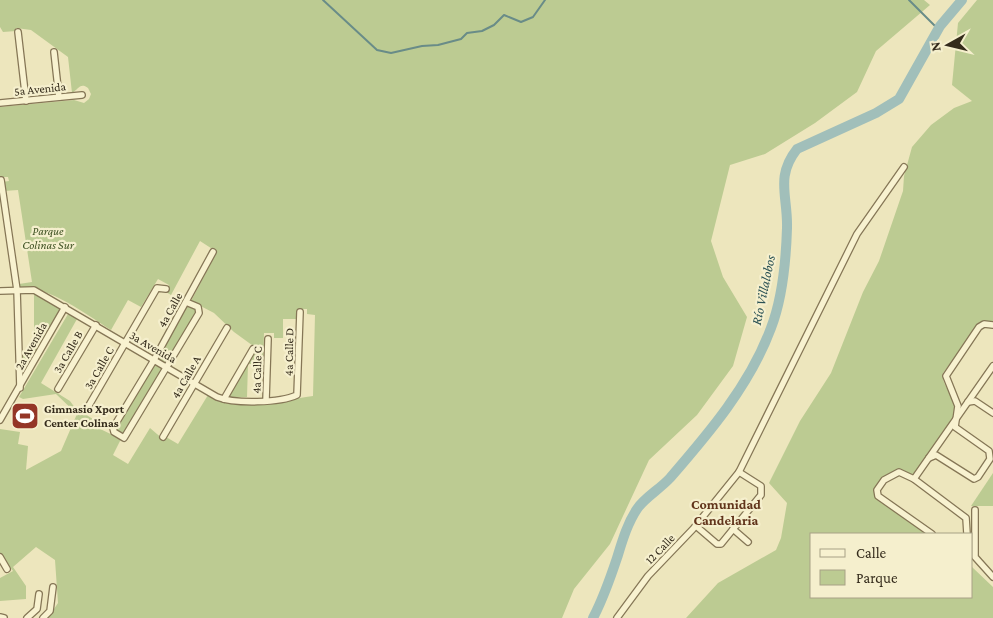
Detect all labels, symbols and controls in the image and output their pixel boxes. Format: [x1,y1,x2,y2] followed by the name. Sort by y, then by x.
[923,20,973,70] north arrow
[926,41,944,53] text: N
[13,79,67,99] street label: 5a Avenida
[22,224,75,252] park label: Parque Colinas Sur
[748,253,778,326] water label: Río Villalobos
[155,290,185,330] street label: 4a Calle
[12,319,50,372] street label: 2a Avenida
[50,328,86,376] street label: 3a Calle B
[127,328,179,366] street label: 3a Avenida
[282,328,296,376] street label: 4a Calle D
[81,344,117,392] street label: 3a Calle C
[249,346,265,394] street label: 4a Calle C
[168,353,204,401] street label: 4a Calle A
[10,401,40,431] sports icon: Gimnasio Xport Center Colinas
[44,402,125,430] place label: Gimnasio Xport Center Colinas
[691,496,761,528] district label: Comunidad Candelaria
[642,531,678,567] street label: 12 Calle
[810,533,973,598] legend
[856,545,887,561] text: Calle
[856,570,898,587] text: Parque

